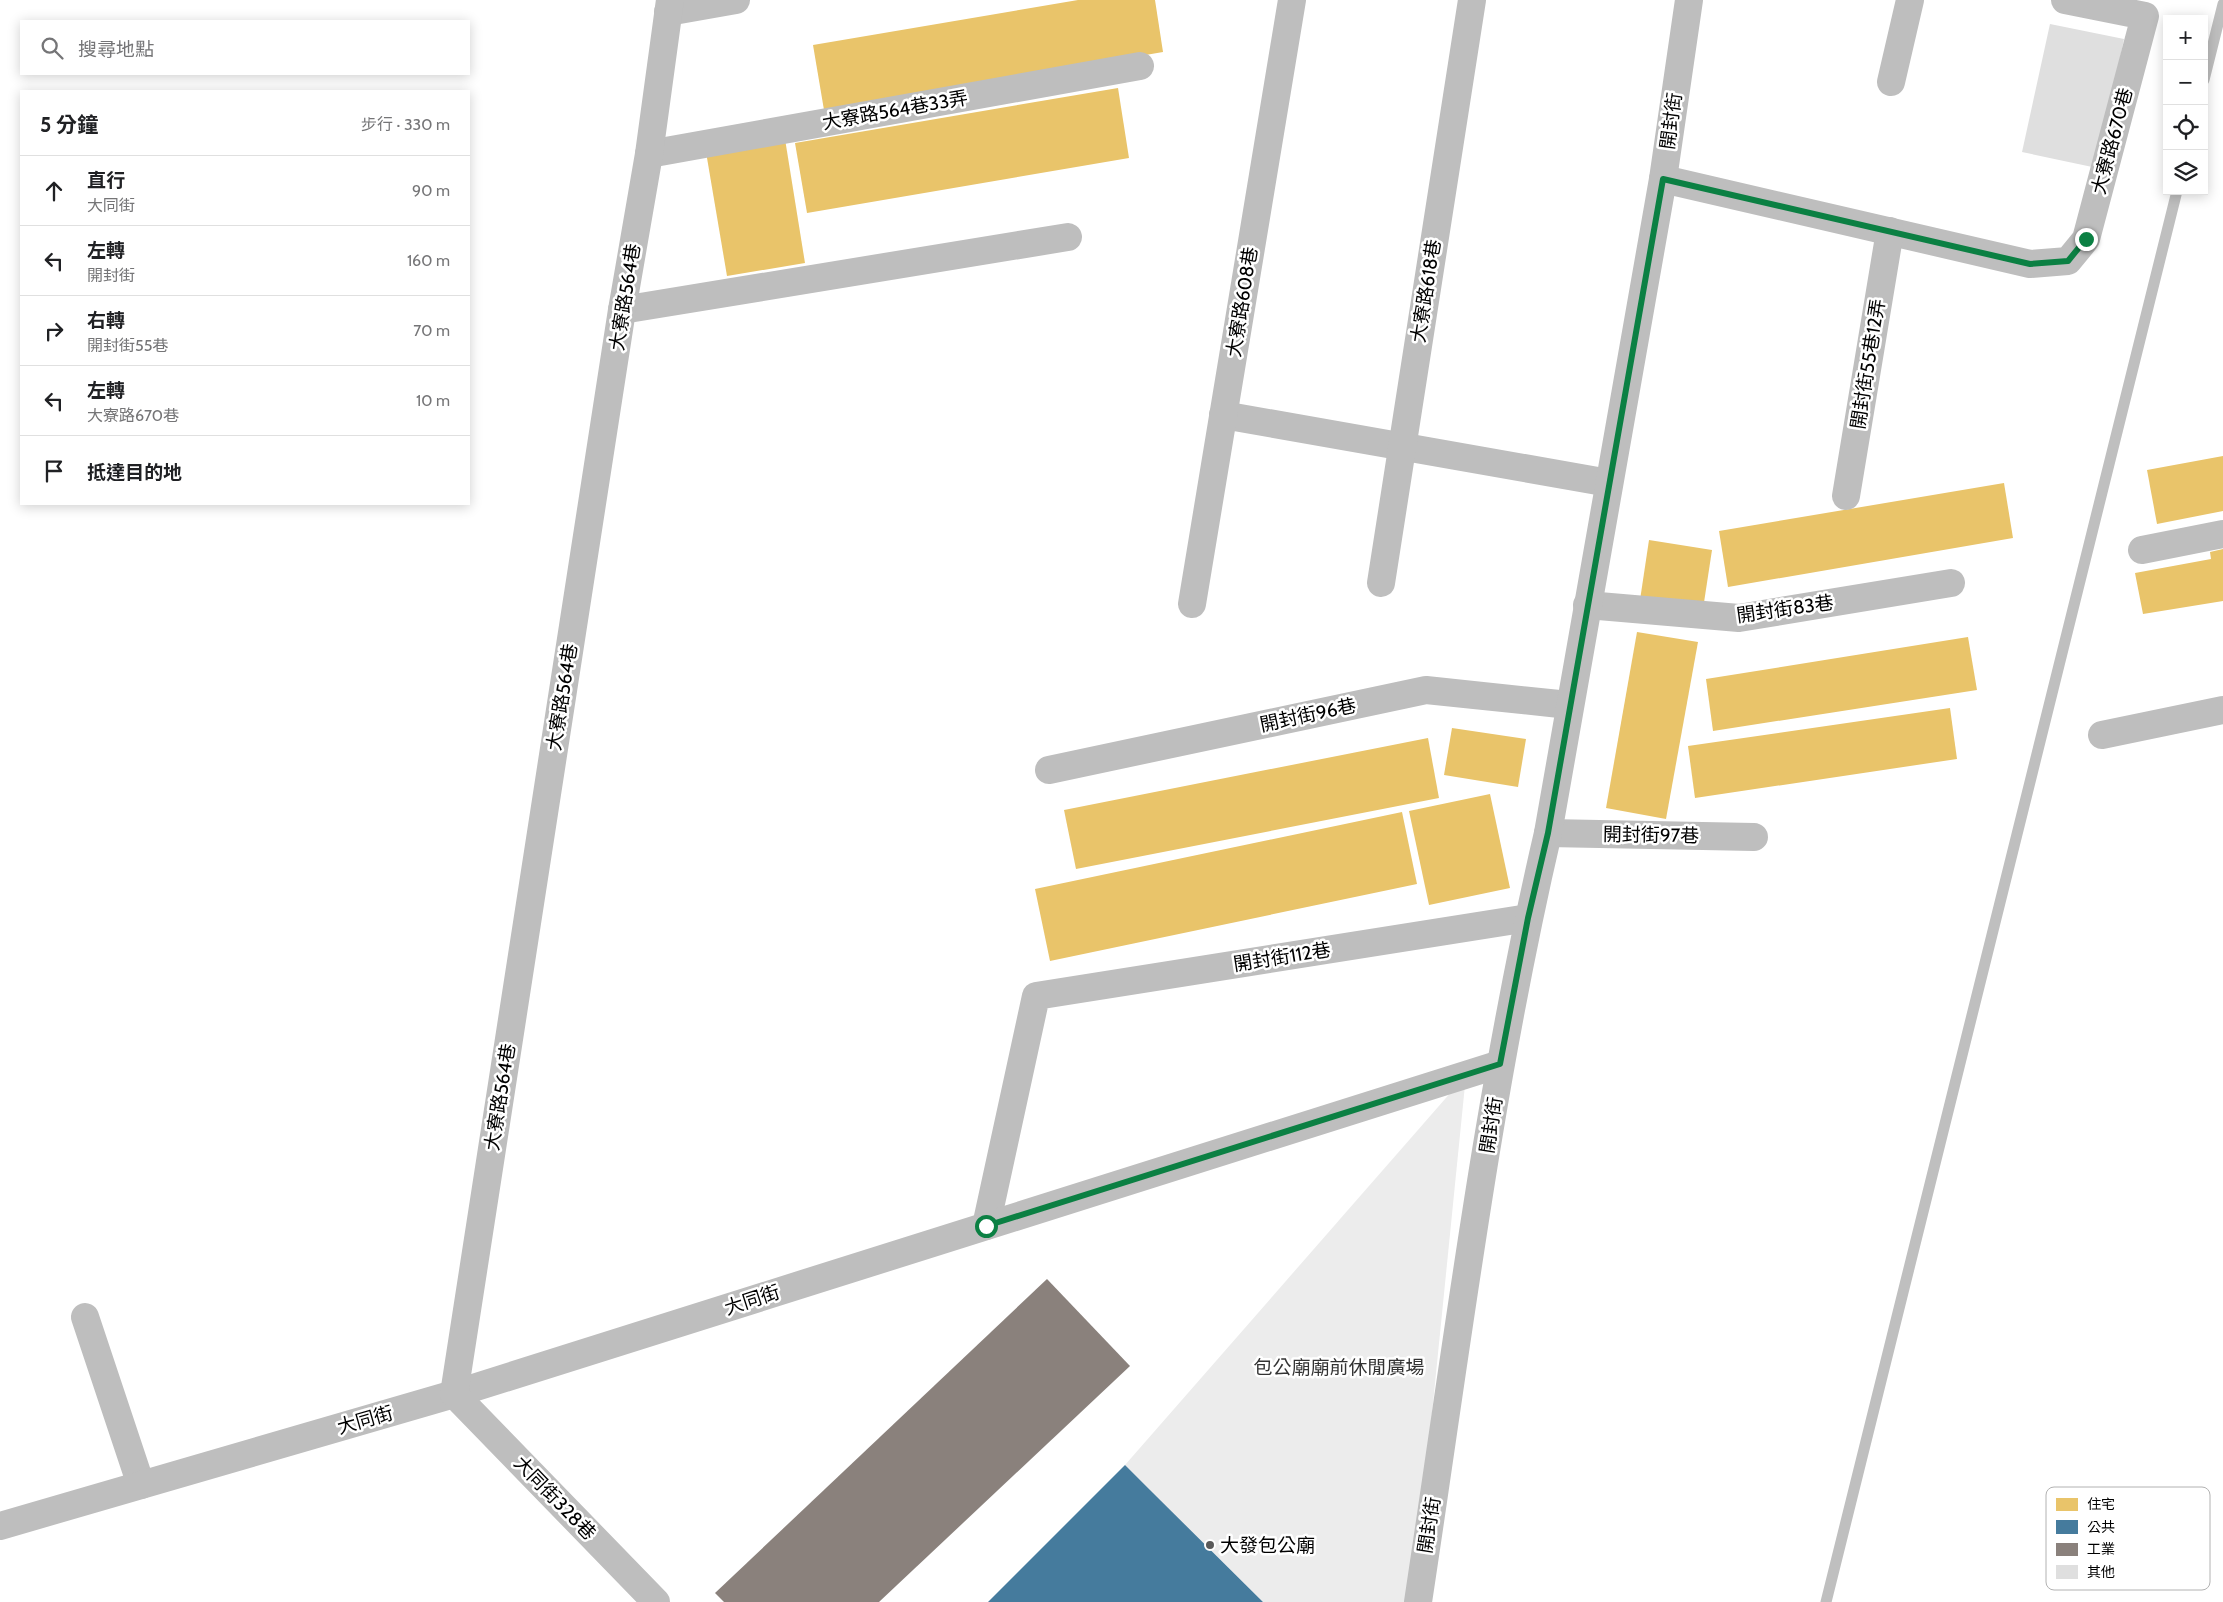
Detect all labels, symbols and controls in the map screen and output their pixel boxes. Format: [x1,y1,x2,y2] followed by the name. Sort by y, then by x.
[2163,15,2208,195] map controls
[2163,15,2208,60] button: +
[20,20,470,75] search box
[38,34,66,62] icon: search
[78,38,154,61] text: 搜尋地點
[2163,60,2208,105] button: −
[2087,85,2137,197] street label: 大寮路670巷
[820,86,970,134] street label: 大寮路564巷33弄
[1656,91,1686,151] street label: 開封街
[2163,105,2208,150] button: locate
[40,112,98,137] text: 5 分鐘
[361,115,450,134] text: 步行 · 330 m
[2163,150,2208,195] button: layers
[87,169,125,192] text: 直行
[40,177,68,205] icon: ahead
[412,181,450,200] text: 90 m
[87,196,135,215] text: 大同街
[2075,228,2098,251] route end
[1406,238,1446,344] street label: 大寮路618巷
[87,239,125,262] text: 左轉
[605,242,645,352] street label: 大寮路564巷
[1222,245,1262,359] street label: 大寮路608巷
[40,247,68,275] icon: left
[407,251,450,270] text: 160 m
[87,266,135,285] text: 開封街
[1846,297,1890,431] street label: 開封街55巷12弄
[87,309,125,332] text: 右轉
[40,317,68,345] icon: right
[413,321,450,340] text: 70 m
[87,336,168,355] text: 開封街55巷
[87,379,125,402] text: 左轉
[40,387,68,415] icon: left
[416,391,450,410] text: 10 m
[87,406,179,425] text: 大寮路670巷
[40,457,68,485] icon: arrive
[87,461,182,484] text: 抵達目的地
[1735,591,1835,627] street label: 開封街83巷
[542,642,582,752] street label: 大寮路564巷
[1258,694,1358,736] street label: 開封街96巷
[1603,823,1699,847] street label: 開封街97巷
[1232,938,1332,976] street label: 開封街112巷
[480,1042,520,1152] street label: 大寮路564巷
[1475,1095,1507,1155] street label: 開封街
[975,1215,998,1238] route start
[721,1280,783,1320] street label: 大同街
[1253,1356,1425,1379] park label: 包公廟廟前休閒廣場
[334,1401,396,1439] street label: 大同街
[509,1451,601,1545] street label: 大同街328巷
[2046,1487,2210,1590] legend
[1413,1495,1445,1555] street label: 開封街
[2087,1495,2115,1513] text: 住宅
[2087,1518,2115,1536] text: 公共
[1220,1534,1315,1557] place label: 大發包公廟
[1204,1539,1216,1551] marker: 大發包公廟
[2087,1540,2115,1558] text: 工業
[2087,1563,2115,1581] text: 其他

